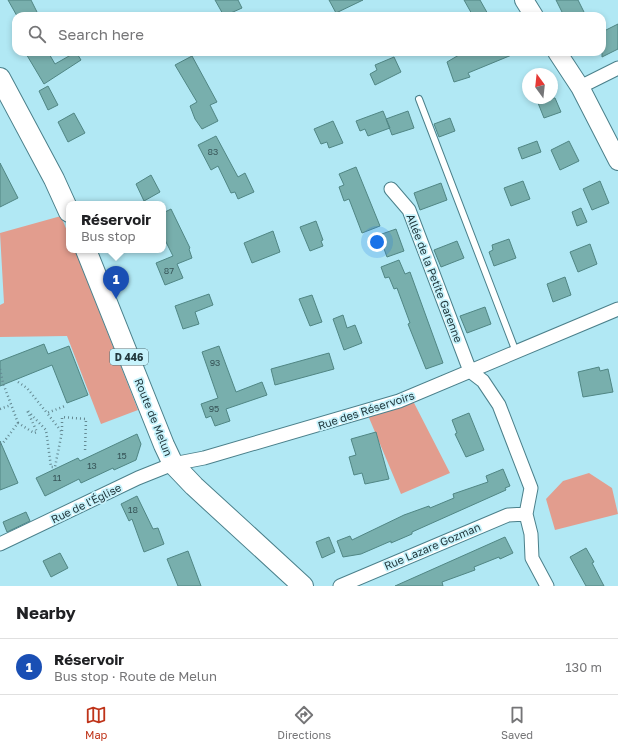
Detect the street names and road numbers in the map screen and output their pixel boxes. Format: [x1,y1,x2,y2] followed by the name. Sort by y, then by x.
[404,212,466,344] street label: Allée de la Petite Garenne
[110,349,148,365] road number: D 446
[132,376,176,458] street label: Route de Melun
[316,388,416,432] street label: Rue des Réservoirs
[49,480,123,526] street label: Rue de l'Église
[382,520,482,572] street label: Rue Lazare Gozman

